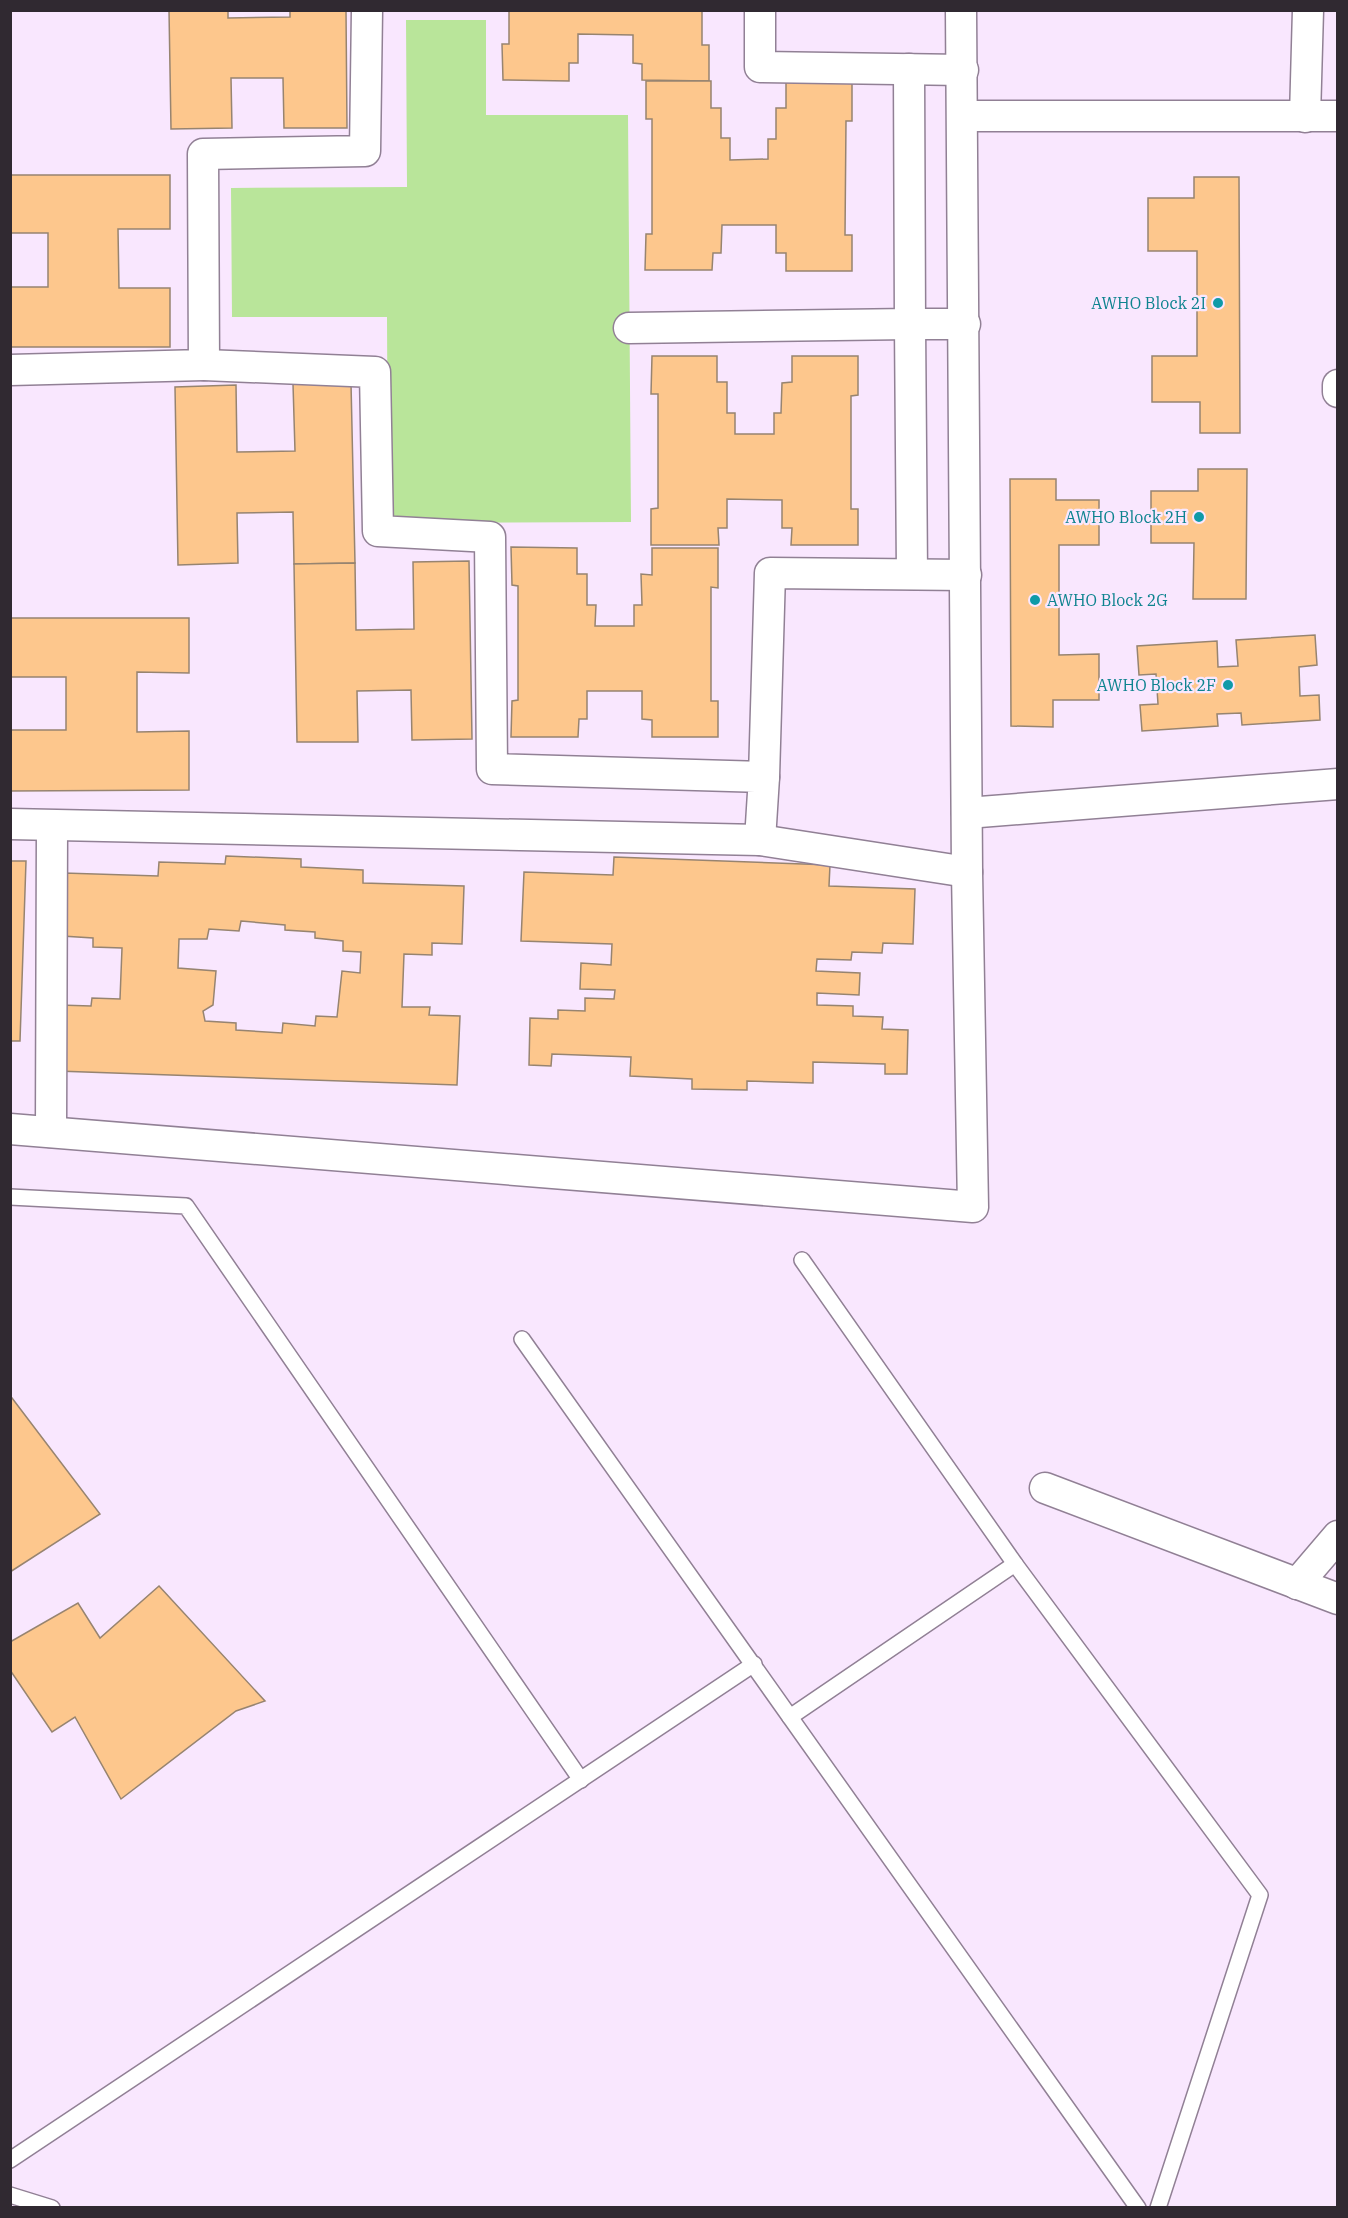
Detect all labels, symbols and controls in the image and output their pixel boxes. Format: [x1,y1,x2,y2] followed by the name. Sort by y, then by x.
[1091,293,1206,313] place label: AWHO Block 2I
[1211,296,1225,310] marker: AWHO Block 2I
[1065,507,1187,527] place label: AWHO Block 2H
[1192,510,1206,524] marker: AWHO Block 2H
[1047,590,1168,610] place label: AWHO Block 2G
[1028,593,1042,607] marker: AWHO Block 2G
[1097,675,1216,695] place label: AWHO Block 2F
[1221,678,1235,692] marker: AWHO Block 2F

